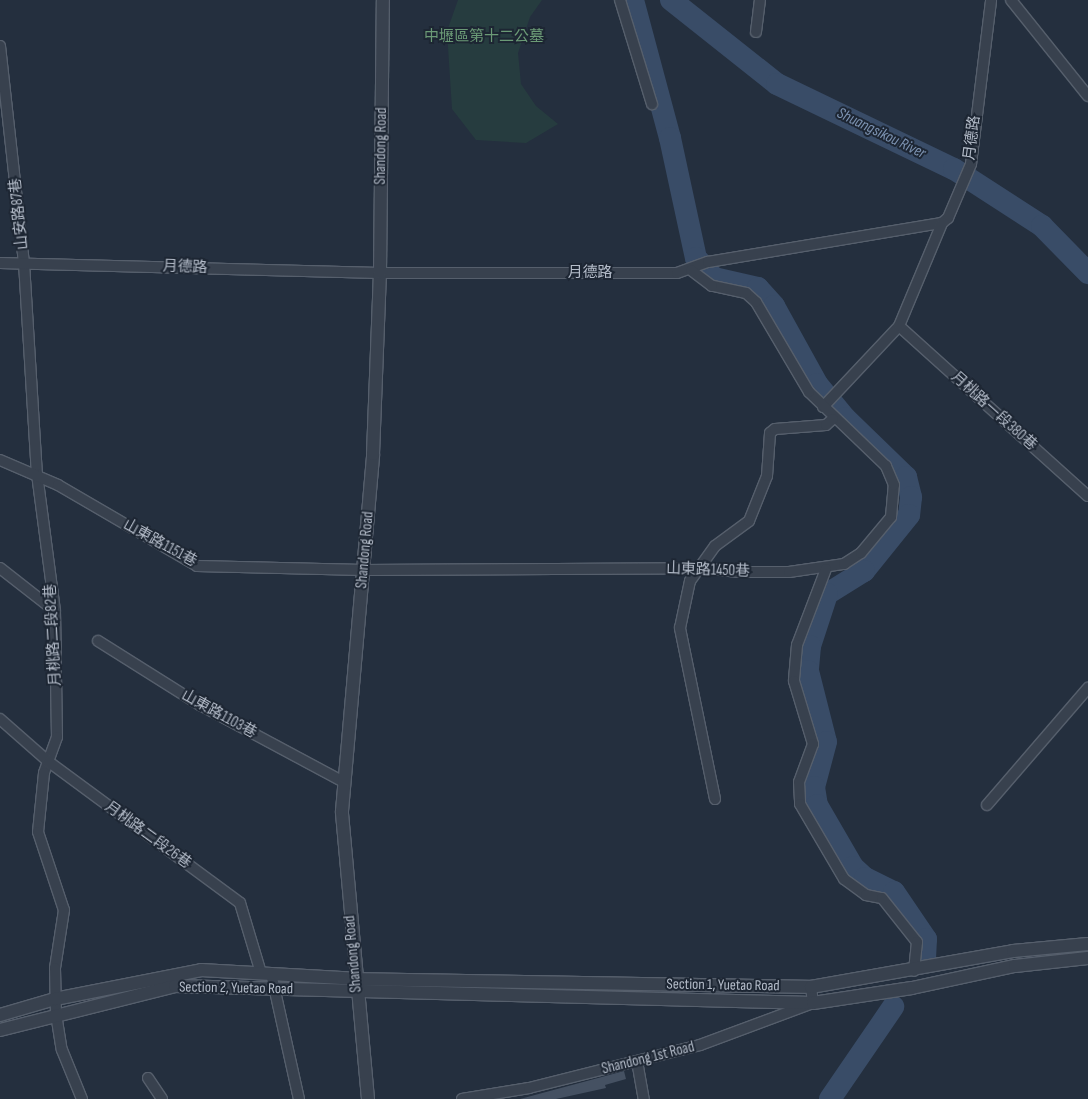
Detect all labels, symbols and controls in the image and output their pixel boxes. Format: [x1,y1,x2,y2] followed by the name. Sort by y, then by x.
[424,28,544,46] park label: 中壢區第十二公墓
[834,104,928,164] water label: Shuangsikou River
[371,107,391,185] street label: Shandong Road
[960,115,984,161] street label: 月德路
[6,177,32,251] street label: 山安路87巷
[162,257,208,277] street label: 月德路
[568,264,612,282] street label: 月德路
[947,368,1041,454] street label: 月桃路一段380巷
[353,511,377,589] street label: Shandong Road
[120,515,200,571] street label: 山東路1151巷
[666,560,750,580] street label: 山東路1450巷
[41,583,65,687] street label: 月桃路二段82巷
[178,686,260,742] street label: 山東路1103巷
[101,798,195,872] street label: 月桃路二段26巷
[341,915,365,993] street label: Shandong Road
[666,975,780,995] street label: Section 1, Yuetao Road
[179,978,293,998] street label: Section 2, Yuetao Road
[600,1038,696,1078] street label: Shandong 1st Road

